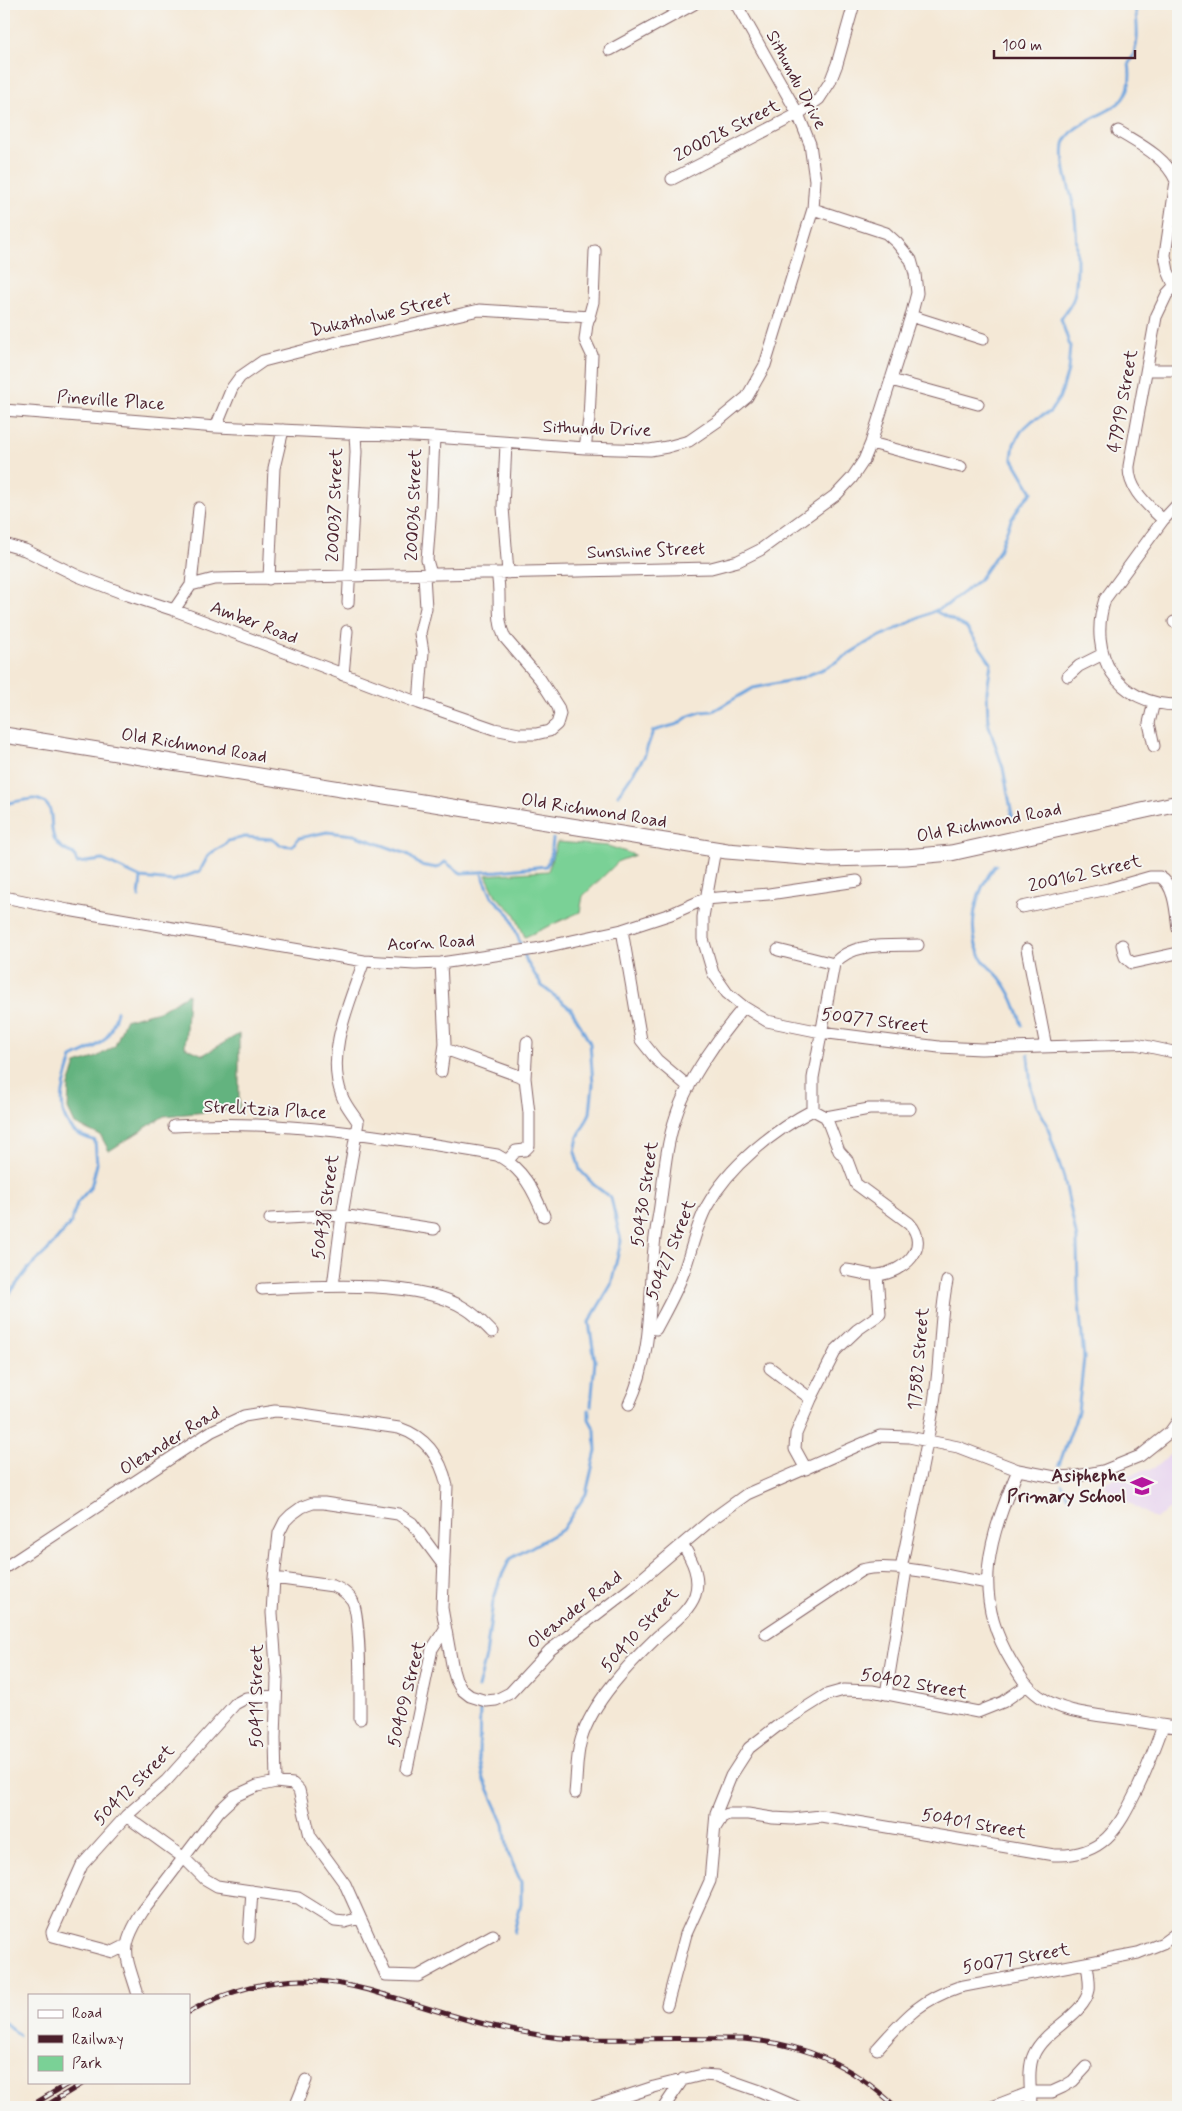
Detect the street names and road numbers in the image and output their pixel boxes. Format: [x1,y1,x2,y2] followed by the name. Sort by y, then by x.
[760,26,832,134] street label: Sithundu Drive
[670,94,784,168] street label: 200028 Street
[308,287,454,343] street label: Dukatholwe Street
[1102,347,1144,454] street label: 47919 Street
[56,385,166,417] street label: Pineville Place
[542,415,652,443] street label: Sithundu Drive
[321,447,349,562] street label: 200037 Street
[400,448,428,562] street label: 200036 Street
[587,537,706,565] street label: Sunshine Street
[207,595,301,651] street label: Amber Road
[119,723,269,769] street label: Old Richmond Road
[519,788,669,834] street label: Old Richmond Road
[915,797,1063,849] street label: Old Richmond Road
[1026,849,1144,899] street label: 200162 Street
[386,929,476,957] street label: Acorn Road
[820,1002,931,1040] street label: 50077 Street
[203,1095,327,1125] street label: Strelitzia Place
[626,1139,664,1248] street label: 50430 Street
[307,1152,345,1261] street label: 50438 Street
[640,1196,702,1304] street label: 50427 Street
[903,1306,935,1411] street label: 17582 Street
[115,1401,225,1481] street label: Oleander Road
[523,1565,627,1655] street label: Oleander Road
[595,1582,685,1678] street label: 50410 Street
[382,1638,432,1750] street label: 50409 Street
[245,1644,269,1748] street label: 50411 Street
[859,1663,969,1705] street label: 50402 Street
[88,1739,180,1831] street label: 50412 Street
[920,1803,1029,1845] street label: 50401 Street
[961,1938,1072,1980] street label: 50077 Street

